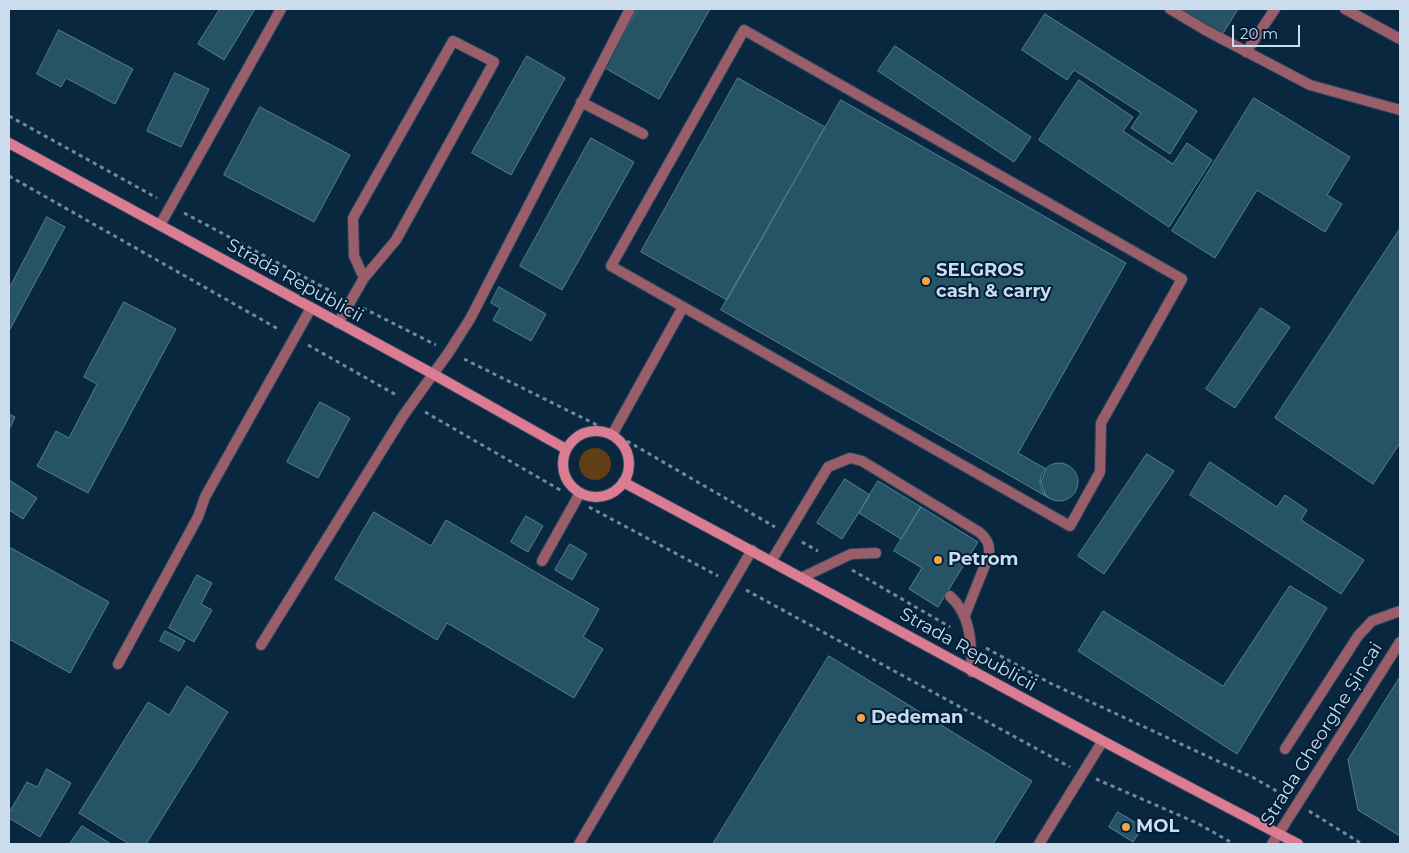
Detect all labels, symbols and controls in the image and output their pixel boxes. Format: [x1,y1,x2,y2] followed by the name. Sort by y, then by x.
[1234,15,1302,47] scale bar
[1240,24,1278,43] text: 20 m
[223,235,367,327] street label: Strada Republicii
[936,260,1051,302] place label: SELGROS cash & carry
[920,275,932,287] marker: SELGROS cash & carry
[948,549,1018,571] place label: Petrom
[932,554,944,566] marker: Petrom
[896,604,1040,696] street label: Strada Republicii
[1257,638,1387,830] street label: Strada Gheorghe Șincai
[871,707,963,729] place label: Dedeman
[855,712,867,724] marker: Dedeman
[1136,816,1179,838] place label: MOL
[1120,821,1132,833] marker: MOL

